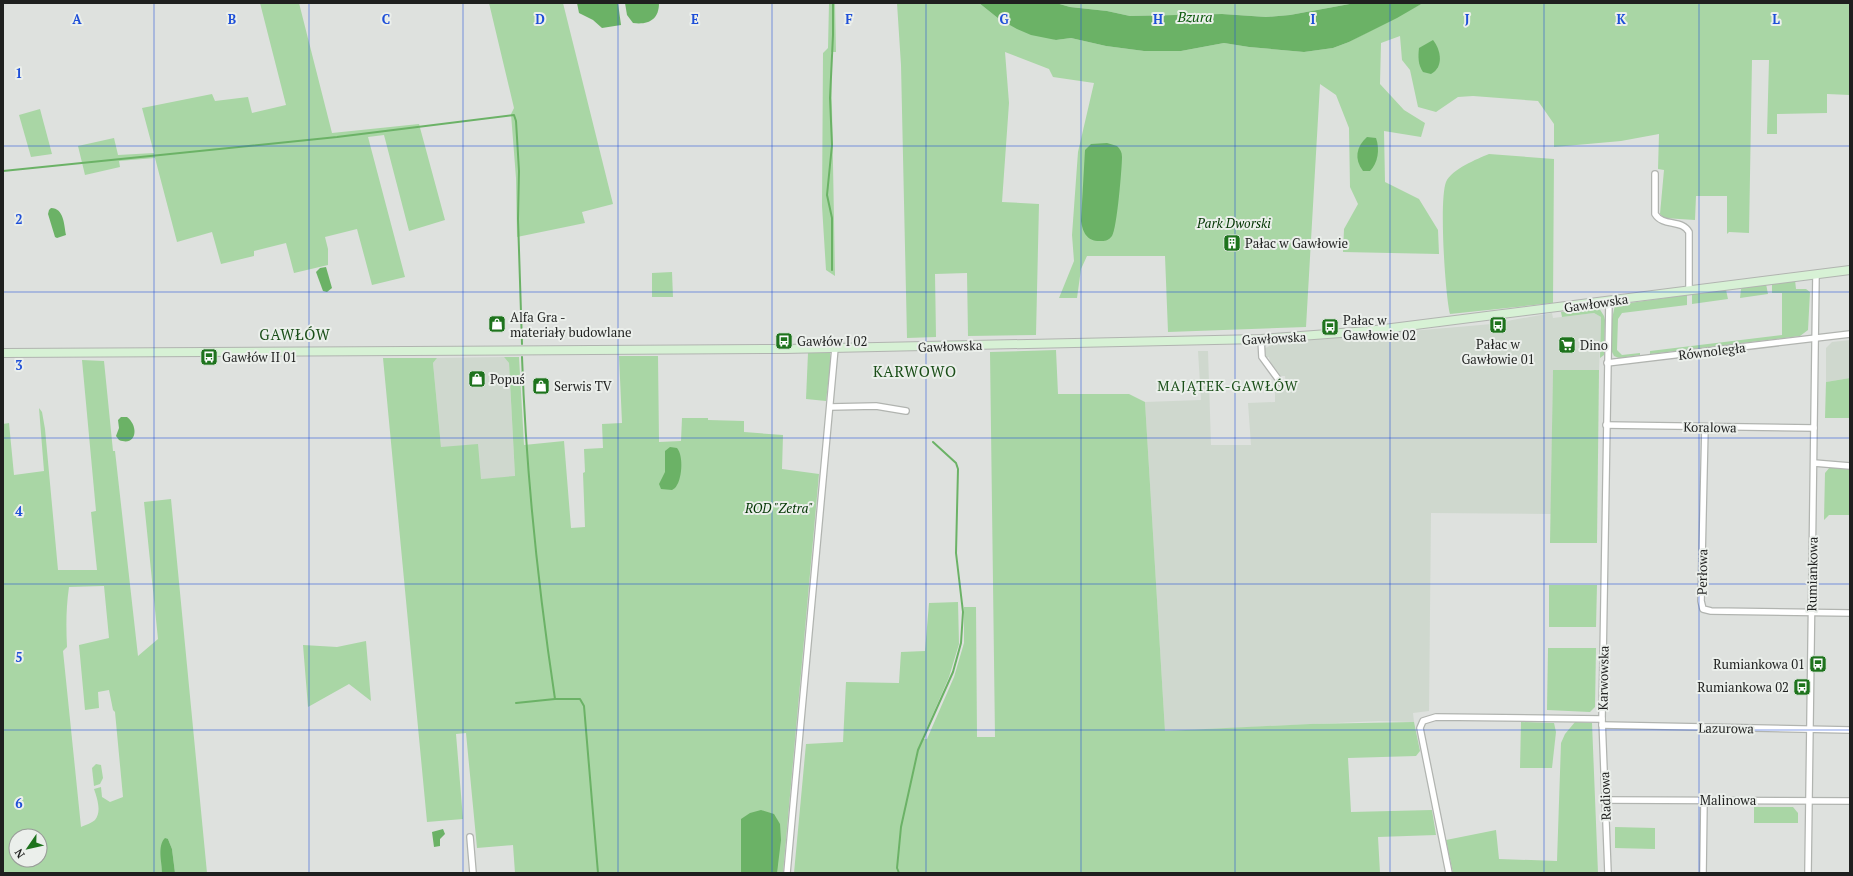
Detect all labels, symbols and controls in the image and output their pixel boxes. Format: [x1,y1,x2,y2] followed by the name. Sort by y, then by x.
[1176,7,1213,26] water label: Bzura
[72,10,82,28] text: A
[228,10,236,28] text: B
[382,10,390,28] text: C
[535,10,545,28] text: D
[691,10,699,28] text: E
[845,10,853,28] text: F
[999,10,1009,28] text: G
[1153,10,1163,28] text: H
[1311,10,1316,28] text: I
[1465,10,1470,28] text: J
[1616,10,1626,28] text: K
[1772,10,1780,28] text: L
[15,64,23,82] text: 1
[15,210,23,228] text: 2
[1196,214,1271,232] park label: Park Dworski
[1222,233,1242,253] building icon: Pałac w Gawłowie
[1245,234,1348,252] place label: Pałac w Gawłowie
[1563,290,1630,316] street label: Gawłowska
[510,308,632,341] place label: Alfa Gra - materiały budowlane
[1343,311,1416,344] place label: Pałac w Gawłowie 02
[487,314,507,334] shop icon: Alfa Gra - materiały budowlane
[1488,315,1508,335] bus stop icon: Pałac w Gawłowie 01
[1320,317,1340,337] bus stop icon: Pałac w Gawłowie 02
[259,324,331,344] district label: GAWŁÓW
[1241,327,1307,349] street label: Gawłowska
[774,331,794,351] bus stop icon: Gawłów I 02
[797,332,867,350] place label: Gawłów I 02
[1461,335,1535,368] place label: Pałac w Gawłowie 01
[1557,335,1577,355] supermarket icon: Dino
[917,336,983,356] street label: Gawłowska
[1580,336,1608,354] place label: Dino
[1677,338,1747,364] street label: Równoległa
[199,347,219,367] bus stop icon: Gawłów II 01
[222,348,297,366] place label: Gawłów II 01
[15,356,23,374] text: 3
[873,361,957,381] district label: KARWOWO
[467,369,487,389] shop icon: Popuś
[490,370,525,388] place label: Popuś
[531,376,551,396] shop icon: Serwis TV
[1157,376,1299,395] district label: MAJĄTEK-GAWŁÓW
[554,377,612,395] place label: Serwis TV
[1683,418,1737,436] street label: Koralowa
[744,499,813,517] park label: ROD "Zetra"
[15,502,23,520] text: 4
[1802,536,1822,612] street label: Rumiankowa
[1693,548,1711,595] street label: Perłowa
[1593,645,1613,711] street label: Karwowska
[15,648,23,666] text: 5
[1808,654,1828,674] bus stop icon: Rumiankowa 01
[1713,655,1805,673] place label: Rumiankowa 01
[1792,677,1812,697] bus stop icon: Rumiankowa 02
[1697,678,1789,696] place label: Rumiankowa 02
[1698,719,1754,737] street label: Lazurowa
[1595,771,1615,821] street label: Radiowa
[1700,791,1757,809] street label: Malinowa
[15,794,23,812] text: 6
[8,828,48,868] north arrow
[11,846,28,861] text: N

